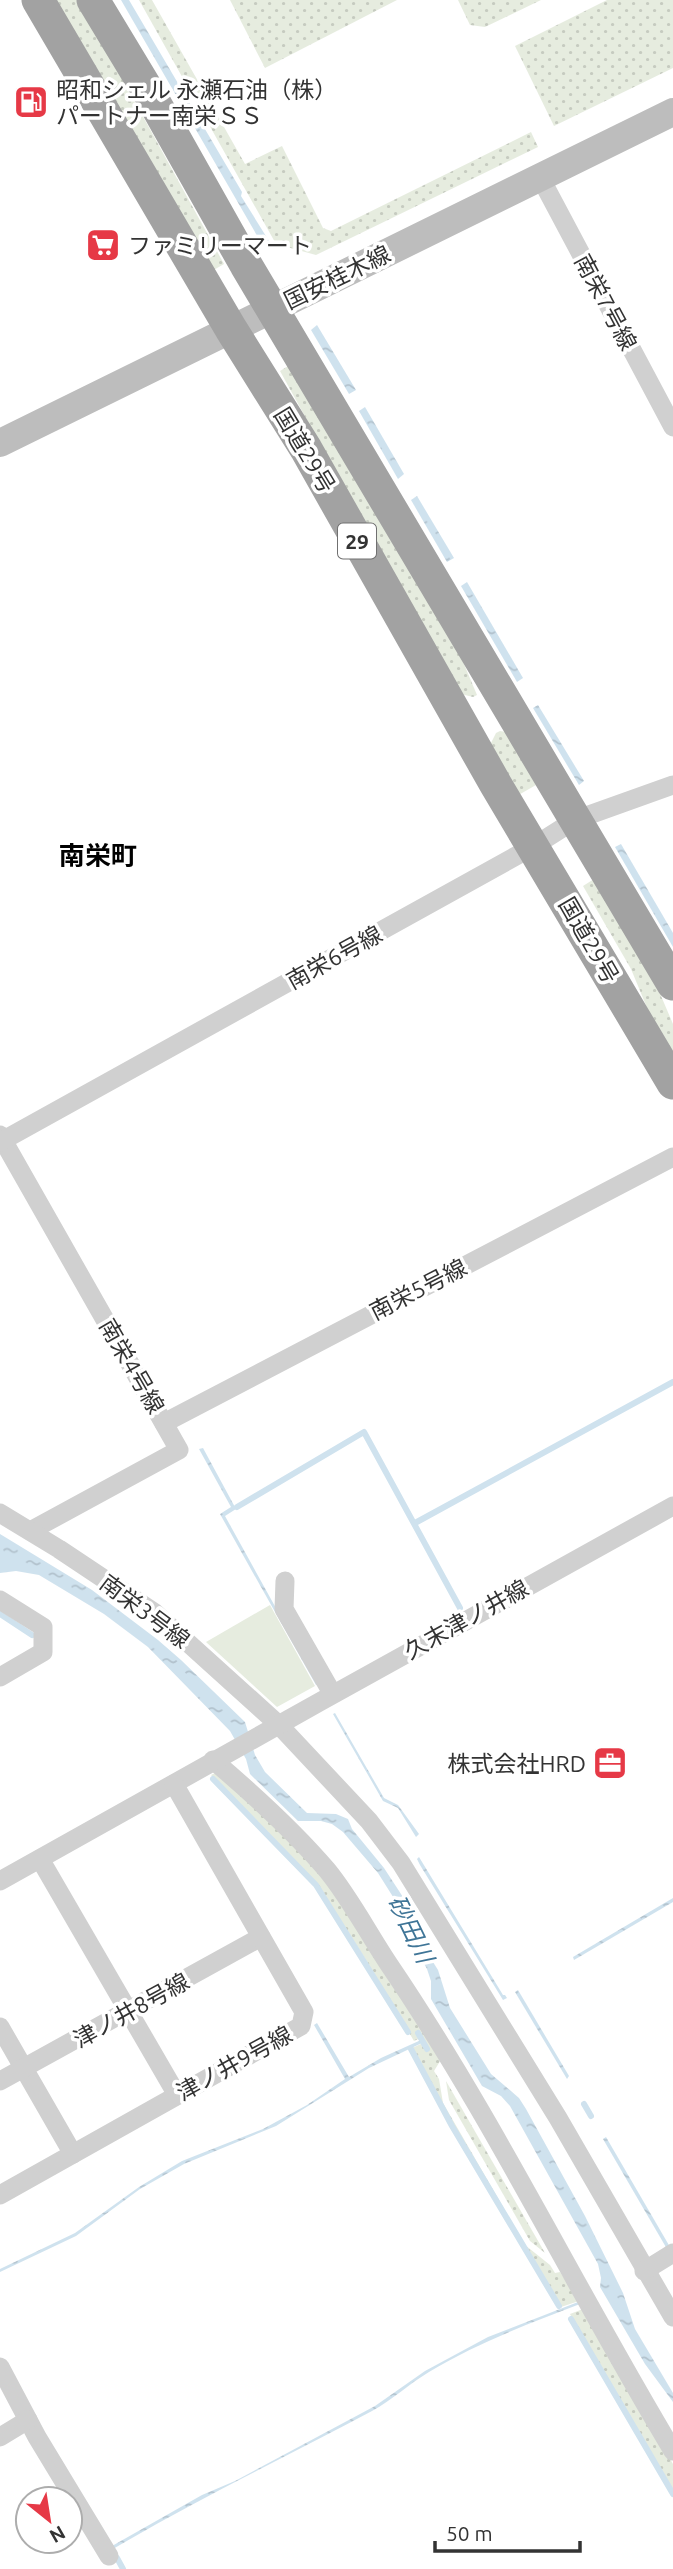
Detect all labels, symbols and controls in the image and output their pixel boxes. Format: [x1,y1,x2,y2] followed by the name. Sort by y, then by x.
[56,77,337,128] place label: 昭和シェル 永瀬石油（株） パートナー南栄ＳＳ
[12,83,50,121] fuel station icon: 昭和シェル 永瀬石油（株） パートナー南栄ＳＳ
[84,226,122,264] supermarket icon: ファミリーマート
[128,233,312,258] place label: ファミリーマート
[280,241,394,313] street label: 国安桂木線
[570,250,642,354] street label: 南栄7号線
[270,403,340,497] street label: 国道29号
[338,524,376,558] road number: 29
[59,841,137,870] district label: 南栄町
[554,893,624,987] street label: 国道29号
[282,921,386,993] street label: 南栄6号線
[366,1254,470,1324] street label: 南栄5号線
[95,1314,169,1418] street label: 南栄4号線
[96,1569,194,1653] street label: 南栄3号線
[400,1575,532,1663] street label: 久末津ノ井線
[591,1744,629,1782] office icon: 株式会社HRD
[447,1751,586,1776] place label: 株式会社HRD
[383,1891,440,1970] water label: 砂田川
[69,1968,193,2052] street label: 津ノ井8号線
[172,2021,296,2105] street label: 津ノ井9号線
[14,2485,84,2555] north arrow
[435,2510,580,2554] scale bar
[446,2521,493,2545] text: 50 m
[46,2522,69,2548] text: N

